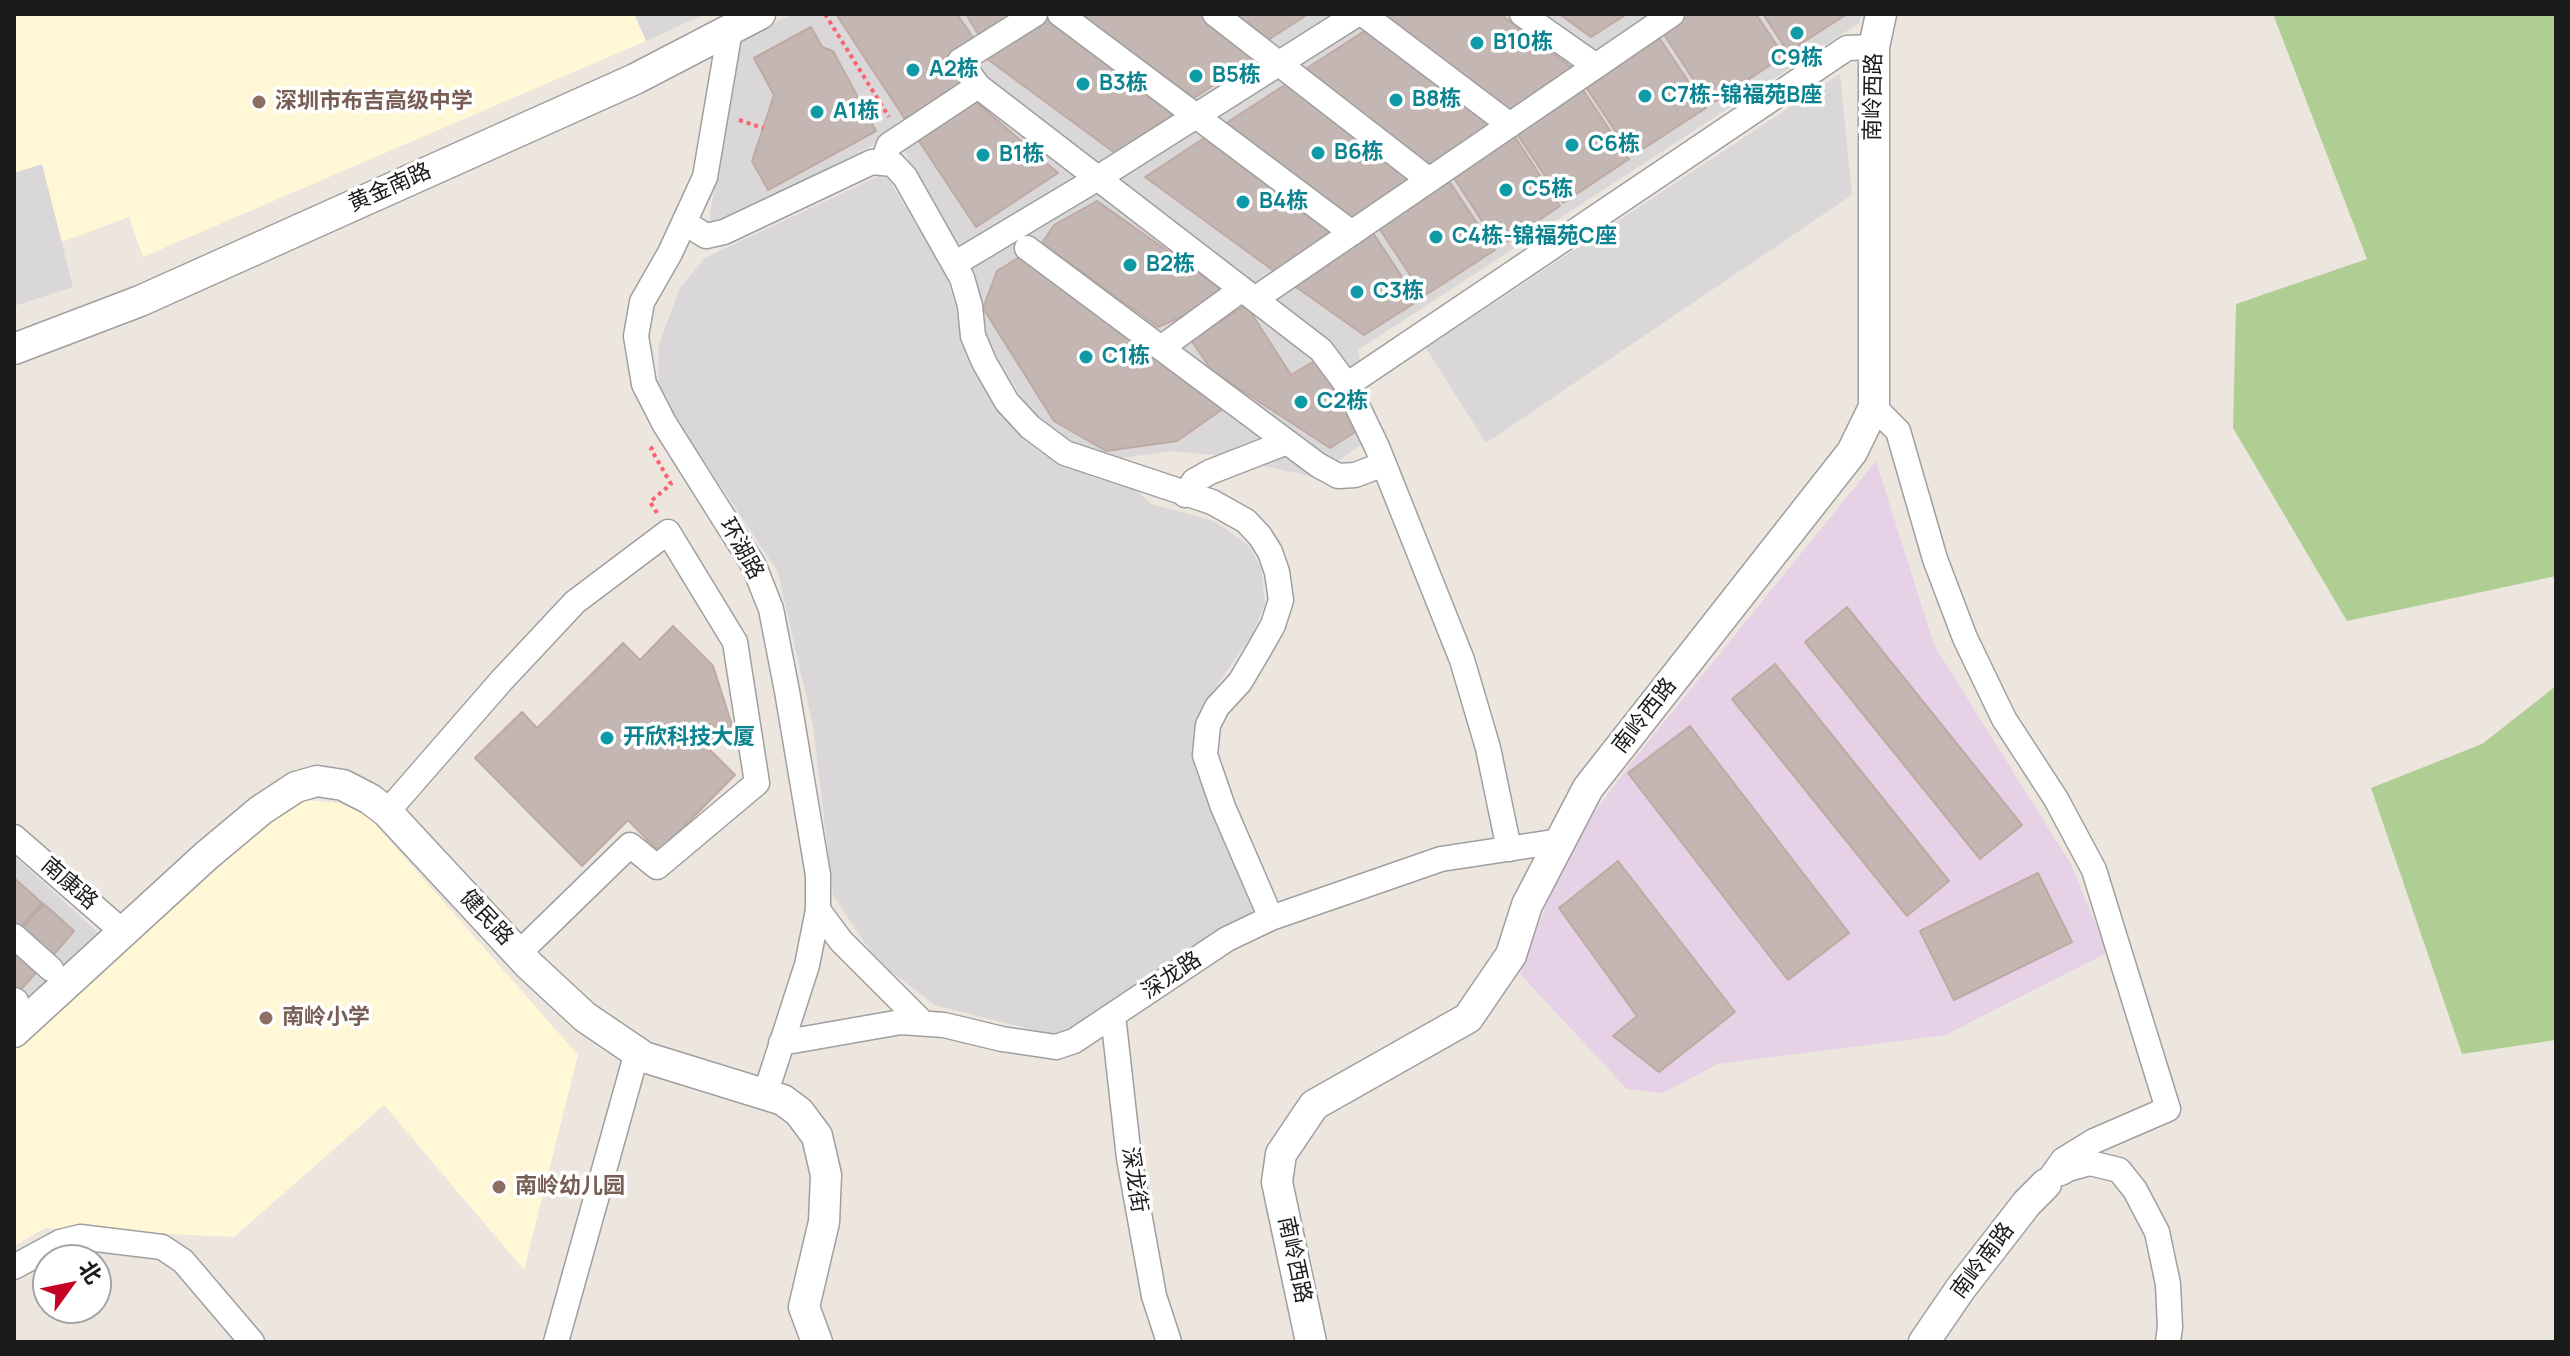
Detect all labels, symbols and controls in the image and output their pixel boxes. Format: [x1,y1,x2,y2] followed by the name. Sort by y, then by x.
[1788,24,1806,42] marker: C9栋
[1493,30,1553,56] place label: B10栋
[1468,34,1486,52] marker: B10栋
[1771,46,1823,72] place label: C9栋
[1860,53,1888,141] street label: 南岭西路
[929,57,979,83] place label: A2栋
[904,61,922,79] marker: A2栋
[1212,63,1261,89] place label: B5栋
[1187,67,1205,85] marker: B5栋
[1099,71,1148,97] place label: B3栋
[1074,75,1092,93] marker: B3栋
[1661,83,1822,109] place label: C7栋-锦福苑B座
[1412,87,1461,113] place label: B8栋
[1636,87,1654,105] marker: C7栋-锦福苑B座
[275,89,473,115] place label: 深圳市布吉高级中学
[1387,91,1405,109] marker: B8栋
[250,93,268,111] marker: 深圳市布吉高级中学
[833,99,879,125] place label: A1栋
[808,103,826,121] marker: A1栋
[1588,132,1640,158] place label: C6栋
[1563,136,1581,154] marker: C6栋
[1334,140,1384,166] place label: B6栋
[999,142,1045,168] place label: B1栋
[1309,144,1327,162] marker: B6栋
[974,146,992,164] marker: B1栋
[344,158,436,218] street label: 黄金南路
[1522,177,1573,203] place label: C5栋
[1497,181,1515,199] marker: C5栋
[1259,189,1308,215] place label: B4栋
[1234,193,1252,211] marker: B4栋
[1452,224,1617,250] place label: C4栋-锦福苑C座
[1427,228,1445,246] marker: C4栋-锦福苑C座
[1146,252,1195,278] place label: B2栋
[1121,256,1139,274] marker: B2栋
[1373,279,1424,305] place label: C3栋
[1348,283,1366,301] marker: C3栋
[1102,344,1150,370] place label: C1栋
[1077,348,1095,366] marker: C1栋
[1317,389,1368,415] place label: C2栋
[1292,393,1310,411] marker: C2栋
[713,514,769,584] street label: 环湖路
[1608,673,1682,759] street label: 南岭西路
[623,725,755,751] place label: 开欣科技大厦
[598,729,616,747] marker: 开欣科技大厦
[35,852,103,916] street label: 南康路
[454,885,518,951] street label: 健民路
[1137,947,1207,1005] street label: 深龙路
[282,1005,370,1031] place label: 南岭小学
[257,1009,275,1027] marker: 南岭小学
[1116,1145,1152,1215] street label: 深龙街
[515,1174,625,1200] place label: 南岭幼儿园
[490,1178,508,1196] marker: 南岭幼儿园
[1272,1214,1316,1306] street label: 南岭西路
[1946,1218,2020,1304] street label: 南岭南路
[32,1244,112,1324] north arrow
[72,1255,109,1289] text: 北

